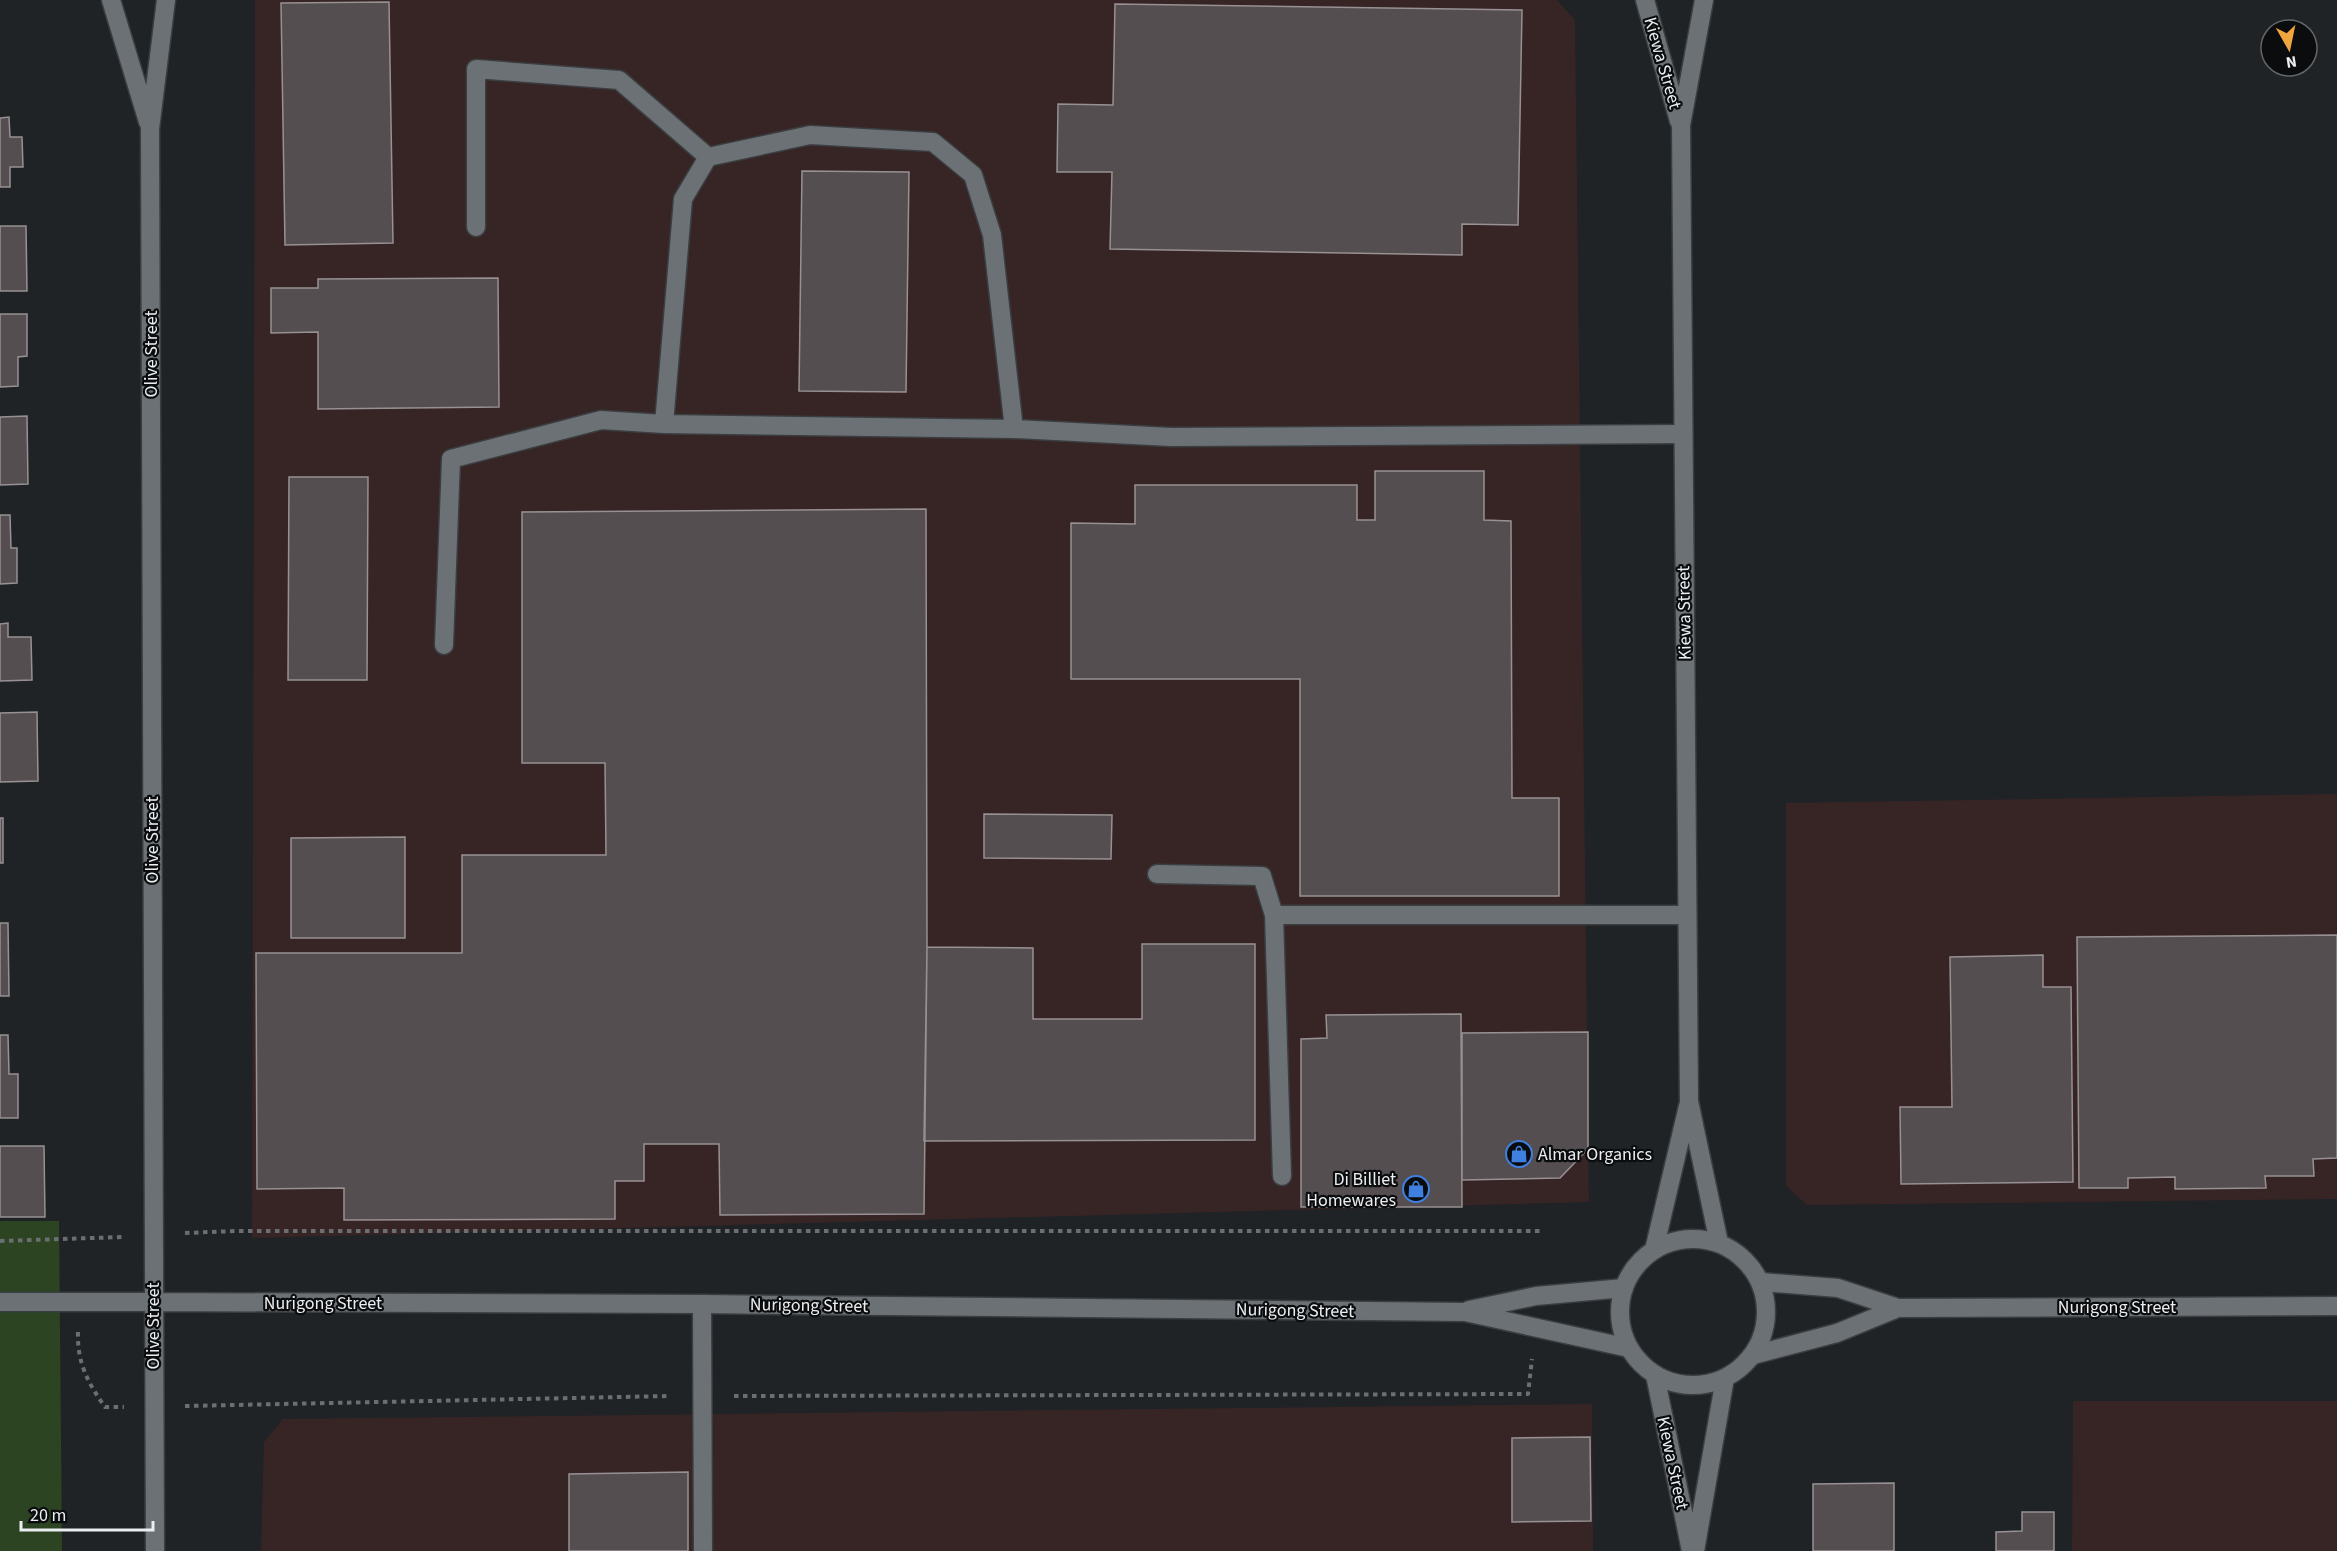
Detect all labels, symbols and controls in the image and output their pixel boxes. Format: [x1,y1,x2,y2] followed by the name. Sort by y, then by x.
[1637,14,1688,112] street label: Kiewa Street
[2259,18,2319,78] north arrow
[2284,50,2298,74] text: N
[139,311,164,397] street label: Olive Street
[1671,566,1698,660] street label: Kiewa Street
[140,797,165,883] street label: Olive Street
[1504,1139,1534,1169] shop icon: Almar Organics
[1538,1142,1652,1167] place label: Almar Organics
[1306,1167,1396,1213] place label: Di Billiet Homewares
[1401,1174,1431,1204] shop icon: Di Billiet Homewares
[141,1283,166,1369] street label: Olive Street
[264,1291,382,1316] street label: Nurigong Street
[750,1292,868,1319] street label: Nurigong Street
[2058,1295,2176,1320] street label: Nurigong Street
[1236,1297,1354,1324] street label: Nurigong Street
[1650,1414,1695,1512] street label: Kiewa Street
[21,1494,153,1532] scale bar
[30,1503,66,1528] text: 20 m

